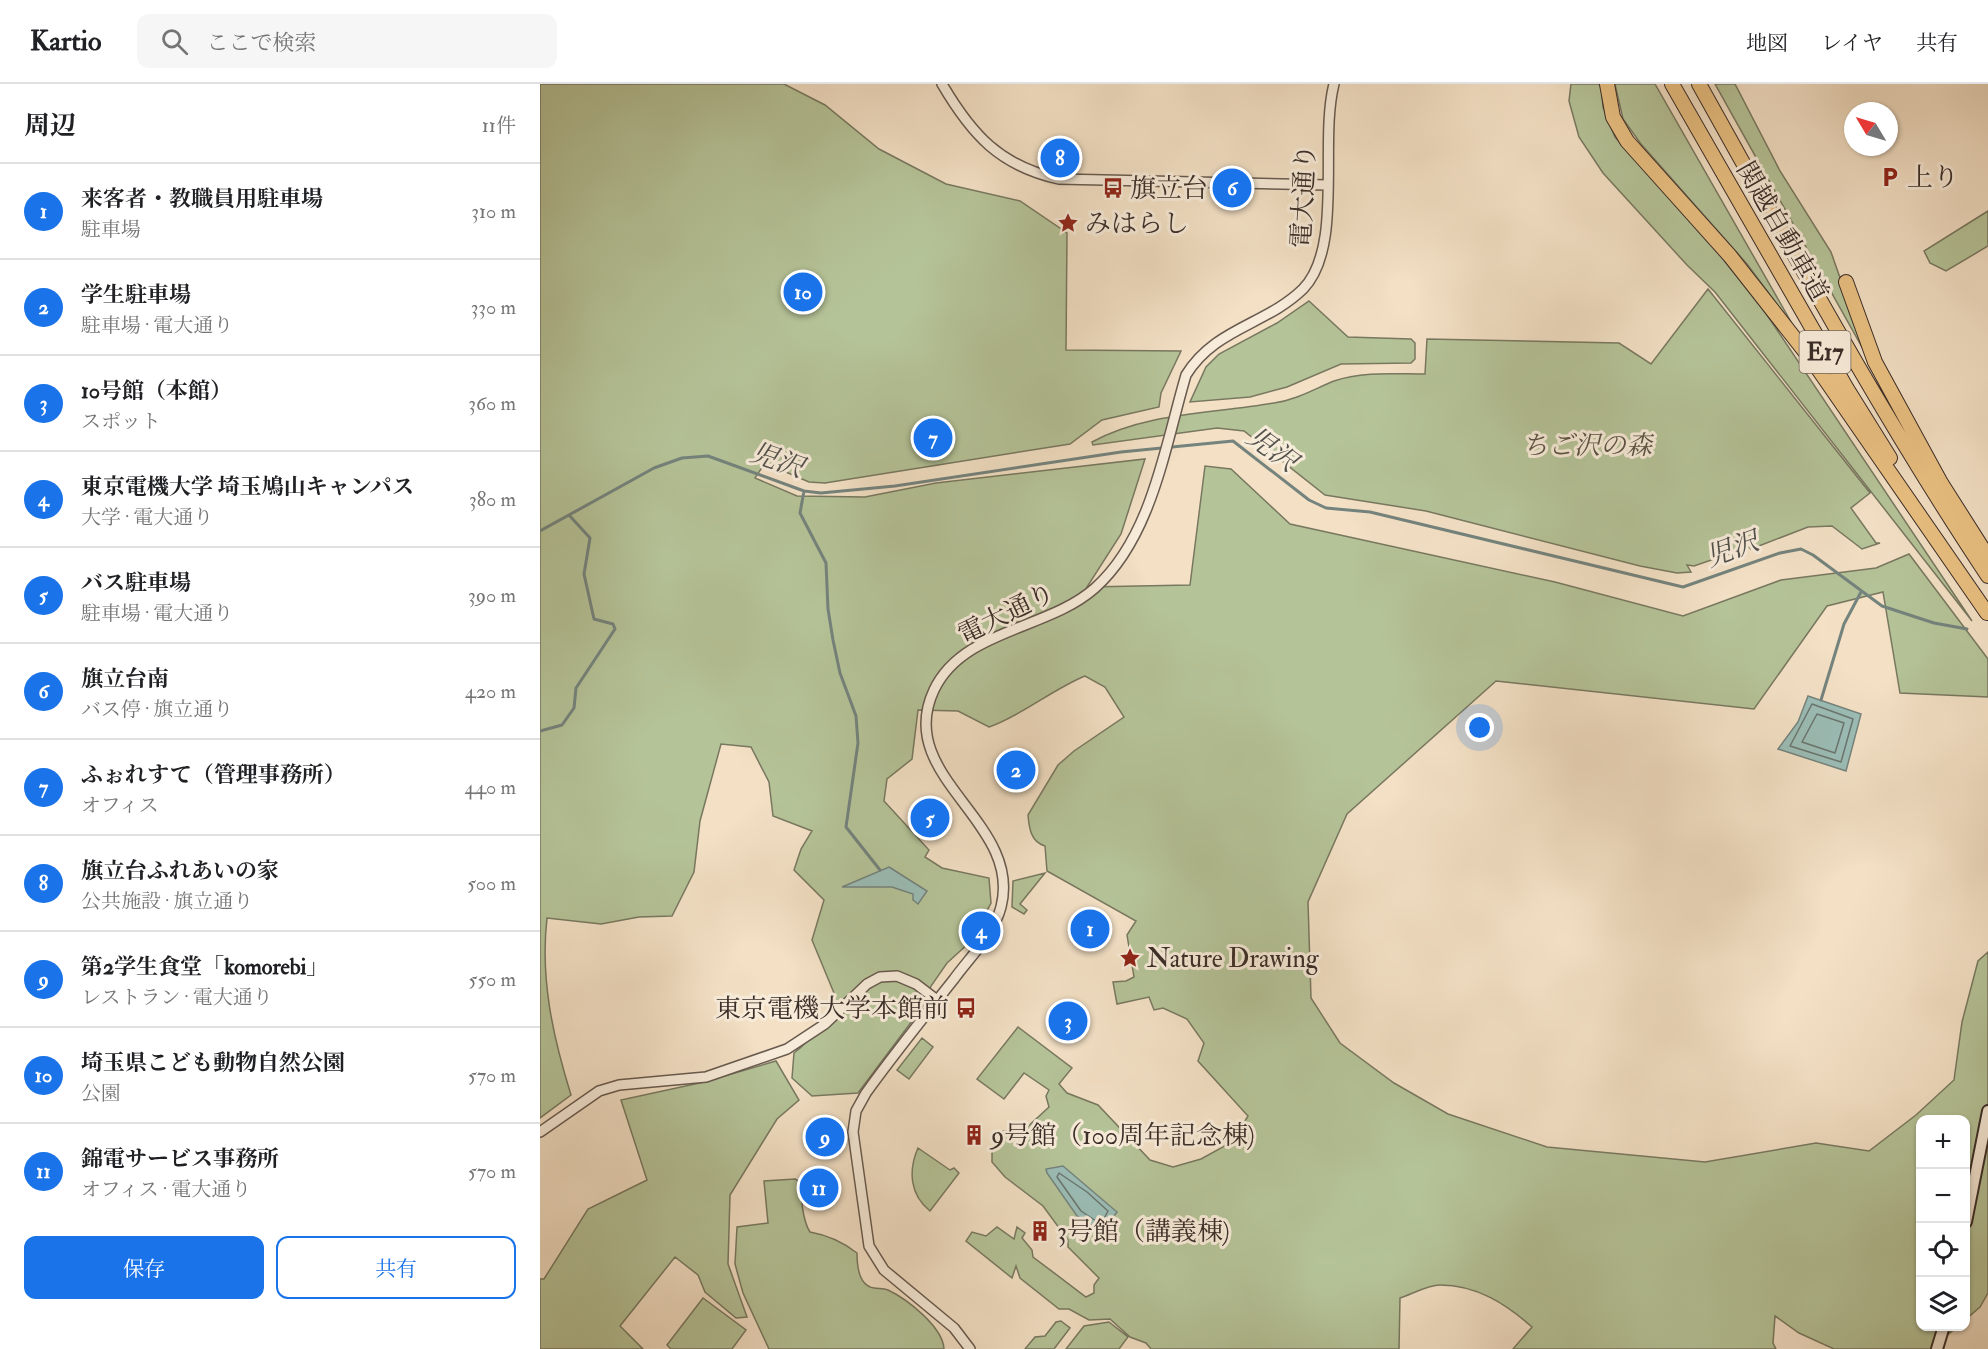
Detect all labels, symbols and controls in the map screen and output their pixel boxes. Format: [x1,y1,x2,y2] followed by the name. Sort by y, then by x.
[137,14,557,68] search box
[30,24,101,59] text: Kartio
[158,25,191,58] icon: search
[206,29,316,57] text: ここで検索
[1746,30,1788,57] text: 地図
[1821,30,1883,57] text: レイヤ
[1916,30,1958,57] text: 共有
[1844,102,1898,156] north arrow
[24,110,76,142] text: 周辺
[482,113,516,138] text: 11件
[1040,136,1080,181] pin: 8
[1285,143,1323,249] street label: 電大通り
[1729,156,1835,307] street label: 関越自動車道
[1907,162,1959,194] place label: 上り
[1878,165,1902,189] parking icon: 上り
[1212,166,1252,210] pin: 6
[1130,173,1208,205] place label: 旗立台
[1101,176,1125,200] bus stop icon: 旗立台
[81,185,323,213] text: 来客者・教職員用駐車場
[40,199,47,224] text: 1
[471,199,516,224] text: 310 m
[1085,208,1189,240] place label: みはらし
[1056,211,1080,235] place icon: みはらし
[81,217,141,242] text: 駐車場
[784,270,822,314] pin: 10
[81,281,191,309] text: 学生駐車場
[38,295,49,320] text: 2
[471,295,516,320] text: 330 m
[81,313,233,338] text: 駐車場 · 電大通り
[1800,331,1850,373] road number: E17
[81,377,232,405] text: 10号館（本館）
[40,391,47,416] text: 3
[468,391,516,416] text: 360 m
[81,409,161,434] text: スポット
[914,416,952,460] pin: 7
[1240,420,1306,480] water label: 児沢
[1522,430,1655,462] park label: ちご沢の森
[746,436,811,486] water label: 児沢
[81,473,414,501] text: 東京電機大学 埼玉鳩山キャンパス
[38,487,49,512] text: 4
[469,487,516,512] text: 380 m
[81,505,213,530] text: 大学 · 電大通り
[1701,524,1766,574] water label: 児沢
[81,569,191,597] text: バス駐車場
[953,577,1060,651] street label: 電大通り
[39,583,48,608] text: 5
[468,583,516,608] text: 390 m
[81,601,233,626] text: 駐車場 · 電大通り
[81,665,169,693] text: 旗立台南
[38,679,49,704] text: 6
[465,679,516,704] text: 420 m
[81,697,233,722] text: バス停 · 旗立通り
[1465,713,1494,742] your location
[996,748,1036,792] pin: 2
[81,761,346,789] text: ふぉれすて（管理事務所）
[39,775,48,800] text: 7
[464,775,516,800] text: 440 m
[81,793,159,818] text: オフィス
[910,796,950,840] pin: 5
[81,857,279,885] text: 旗立台ふれあいの家
[39,871,48,896] text: 8
[467,871,516,896] text: 500 m
[81,889,253,914] text: 公共施設 · 旗立通り
[1070,906,1110,952] pin: 1
[962,908,1000,954] pin: 4
[1147,943,1320,975] place label: Nature Drawing
[1118,946,1142,970] place icon: Nature Drawing
[81,953,328,981] text: 第2学生食堂「komorebi」
[38,967,49,992] text: 9
[469,967,516,992] text: 550 m
[81,985,273,1010] text: レストラン · 電大通り
[715,993,949,1025] place label: 東京電機大学本館前
[954,996,978,1020] bus stop icon: 東京電機大学本館前
[1048,998,1088,1044] pin: 3
[81,1049,345,1077] text: 埼玉県こども動物自然公園
[35,1063,52,1088] text: 10
[468,1063,516,1088] text: 570 m
[81,1081,121,1106] text: 公園
[806,1114,844,1160] pin: 9
[1916,1115,1970,1331] map controls
[1916,1115,1970,1169] button: +
[989,1120,1255,1152] place label: 9号館（100周年記念棟)
[962,1123,986,1147] building icon: 9号館（100周年記念棟)
[81,1145,279,1173] text: 錦電サービス事務所
[36,1159,51,1184] text: 11
[468,1159,516,1184] text: 570 m
[800,1166,838,1210] pin: 11
[1916,1169,1970,1223] button: −
[81,1177,251,1202] text: オフィス · 電大通り
[1057,1216,1230,1248] place label: 3号館（講義棟)
[1028,1219,1052,1243] building icon: 3号館（講義棟)
[1916,1223,1970,1277] button: locate
[24,1236,264,1299] button: 保存
[276,1236,516,1299] button: 共有
[1916,1277,1970,1331] button: layers

